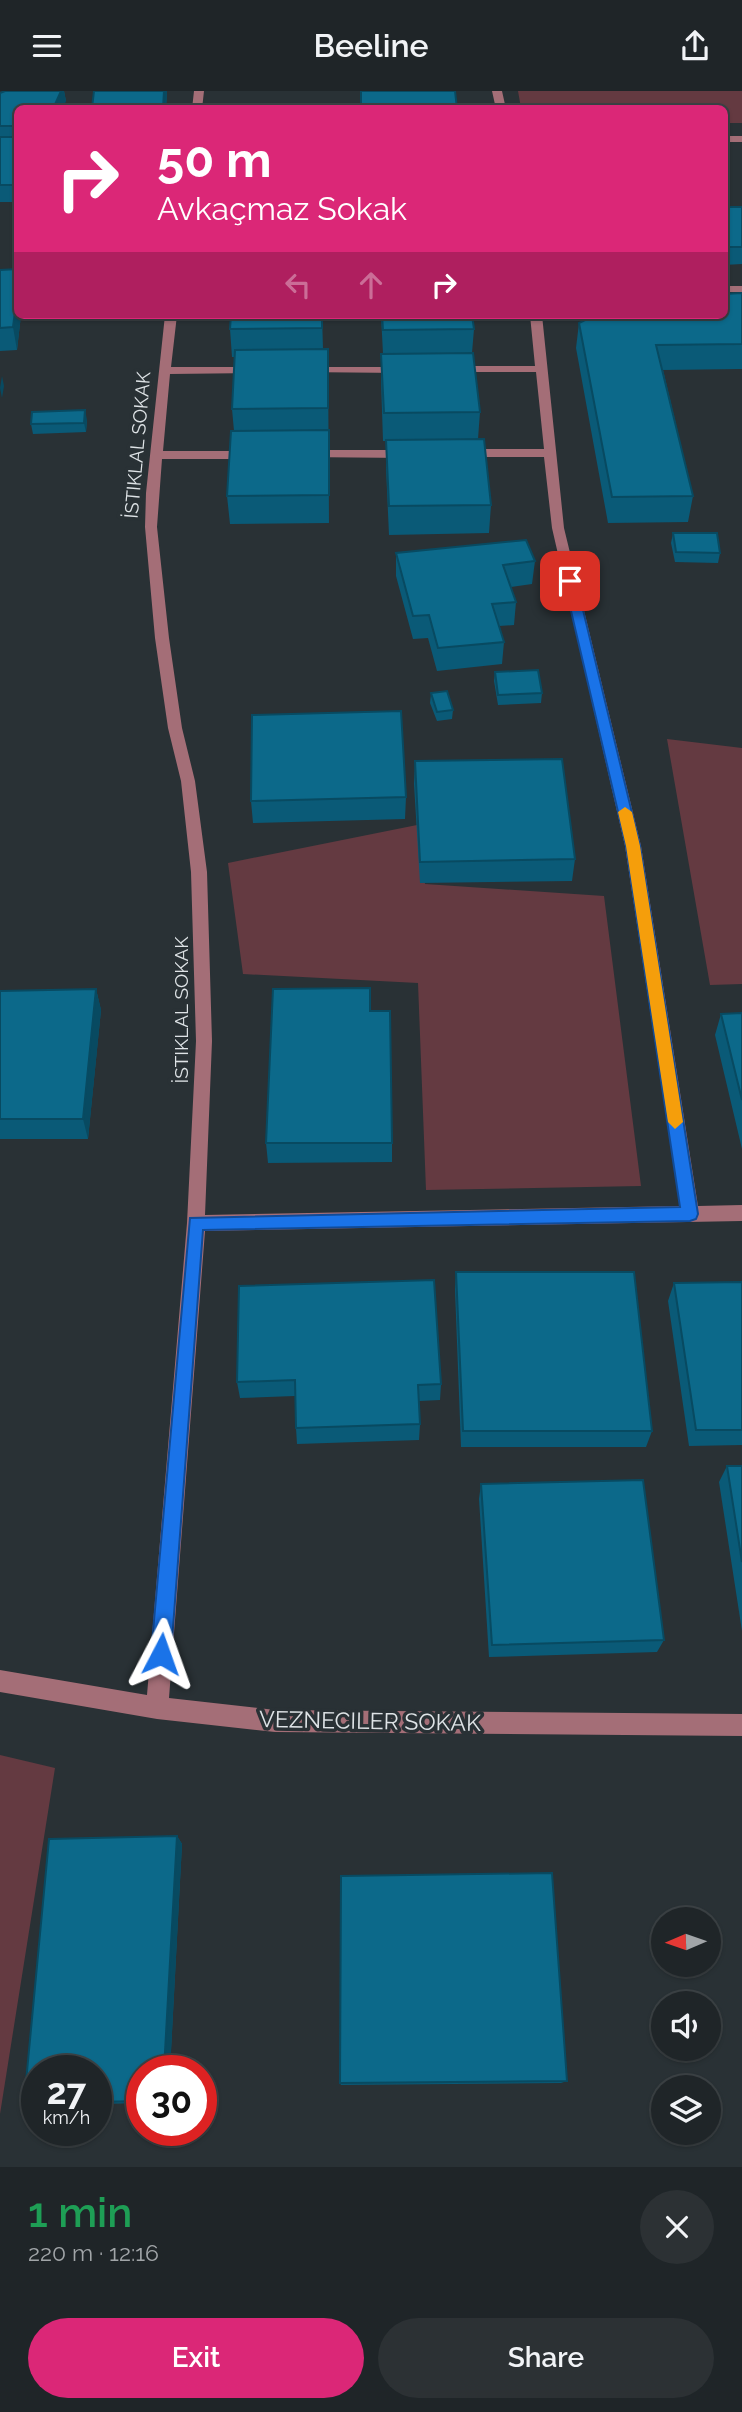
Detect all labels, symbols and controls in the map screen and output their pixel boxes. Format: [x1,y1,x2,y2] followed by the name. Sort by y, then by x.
[28,27,66,65] icon: menu
[313,27,429,64] text: Beeline
[676,27,714,65] icon: share
[157,131,272,188] text: 50 m
[42,133,133,224] icon: right
[157,190,407,227] text: Avkaçmaz Sokak
[279,266,317,304] icon: left
[352,266,390,304] icon: ahead
[425,266,463,304] icon: right
[120,370,154,519] street label: İSTIKLAL SOKAK
[540,551,600,611] pin
[551,562,589,600] icon: arrive
[170,936,192,1084] street label: İSTIKLAL SOKAK
[124,1617,198,1691] position arrow
[259,1705,481,1736] street label: VEZNECILER SOKAK
[651,1907,721,1977] north arrow
[651,1907,721,2145] map controls
[651,1991,721,2061] button: sound
[126,2055,217,2146] speed limit sign: 30
[47,2071,86,2112] text: 27
[651,2075,721,2145] button: layers
[43,2107,90,2128] text: km/h
[28,2188,132,2237] text: 1 min
[640,2190,714,2264] button: close
[28,2239,159,2266] text: 220 m · 12:16
[28,2318,364,2398] button: Exit
[378,2318,714,2398] button: Share

